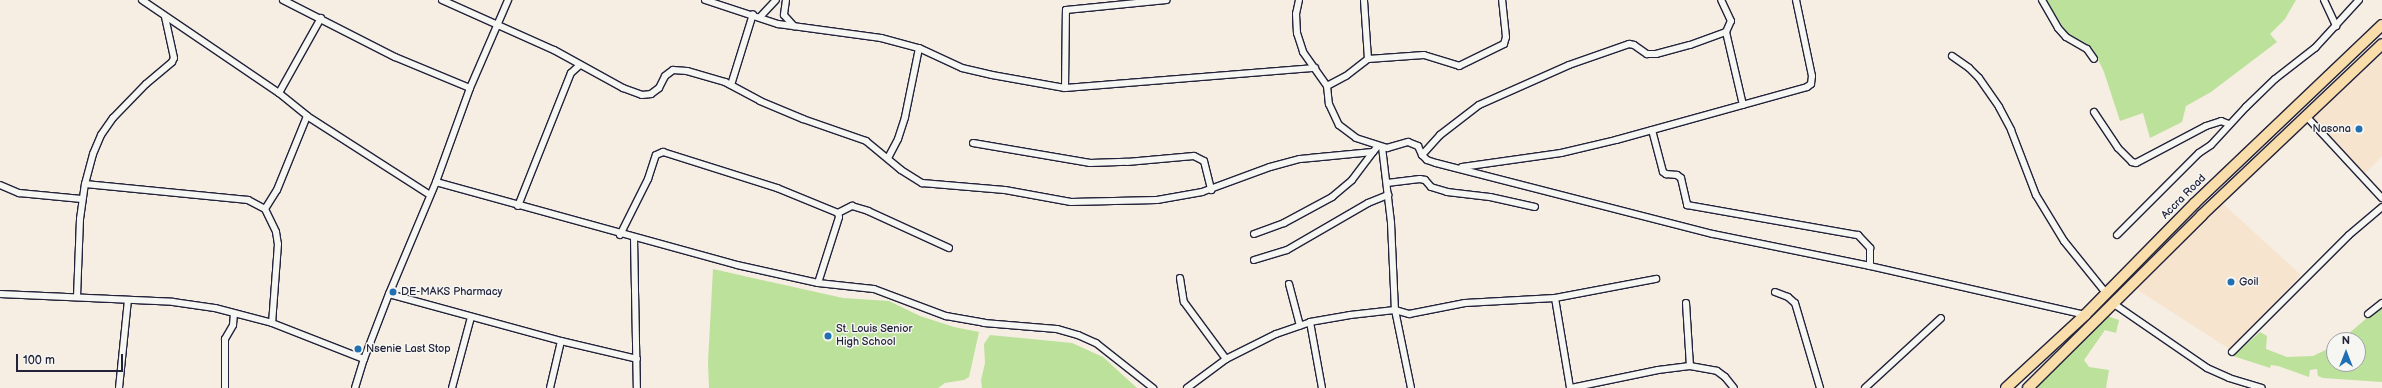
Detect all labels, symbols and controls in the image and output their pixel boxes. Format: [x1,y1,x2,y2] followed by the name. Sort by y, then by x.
[2312,122,2351,136] place label: Nasona
[2354,124,2364,134] marker: Nasona
[2159,172,2209,222] street label: Accra Road
[2239,275,2259,289] place label: Goil
[2226,277,2236,287] marker: Goil
[401,285,502,299] place label: DE-MAKS Pharmacy
[388,287,398,297] marker: DE-MAKS Pharmacy
[836,323,913,349] place label: St. Louis Senior High School
[823,331,833,341] marker: St. Louis Senior High School
[2326,332,2366,372] north arrow
[2342,334,2350,347] text: N
[366,342,451,356] place label: Nsenie Last Stop
[353,344,363,354] marker: Nsenie Last Stop
[18,346,125,372] scale bar
[23,353,55,368] text: 100 m

